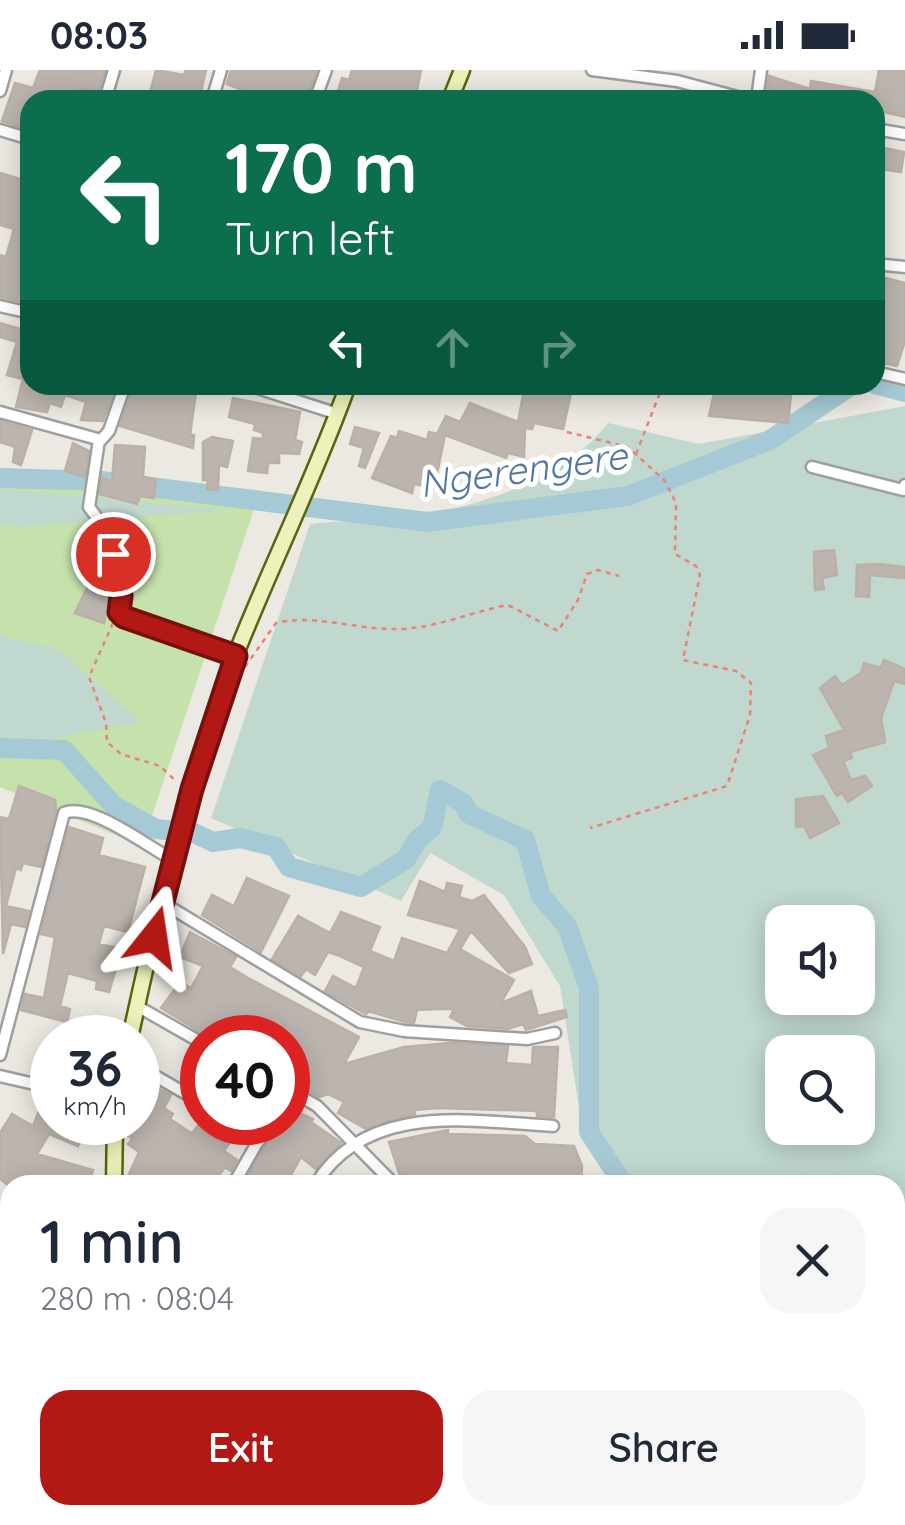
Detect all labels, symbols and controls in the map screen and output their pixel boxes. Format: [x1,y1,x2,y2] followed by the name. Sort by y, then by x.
[50,11,148,59] text: 08:03
[225,123,418,211] text: 170 m
[60,130,190,260] icon: left
[225,210,395,266] text: Turn left
[320,320,375,375] icon: left
[425,320,480,375] icon: ahead
[530,320,585,375] icon: right
[416,430,631,507] water label: Ngerengere
[71,512,156,597] pin
[86,527,141,582] icon: arrive
[102,885,206,989] position arrow
[765,905,875,1145] map controls
[765,905,875,1015] button: sound
[180,1015,310,1145] speed limit sign: 40
[765,1035,875,1145] button: search
[68,1036,122,1099] text: 36
[63,1090,127,1121] text: km/h
[40,1203,184,1278] text: 1 min
[760,1208,865,1313] button: close
[40,1278,234,1318] text: 280 m · 08:04
[40,1390,443,1505] button: Exit
[463,1390,865,1505] button: Share

